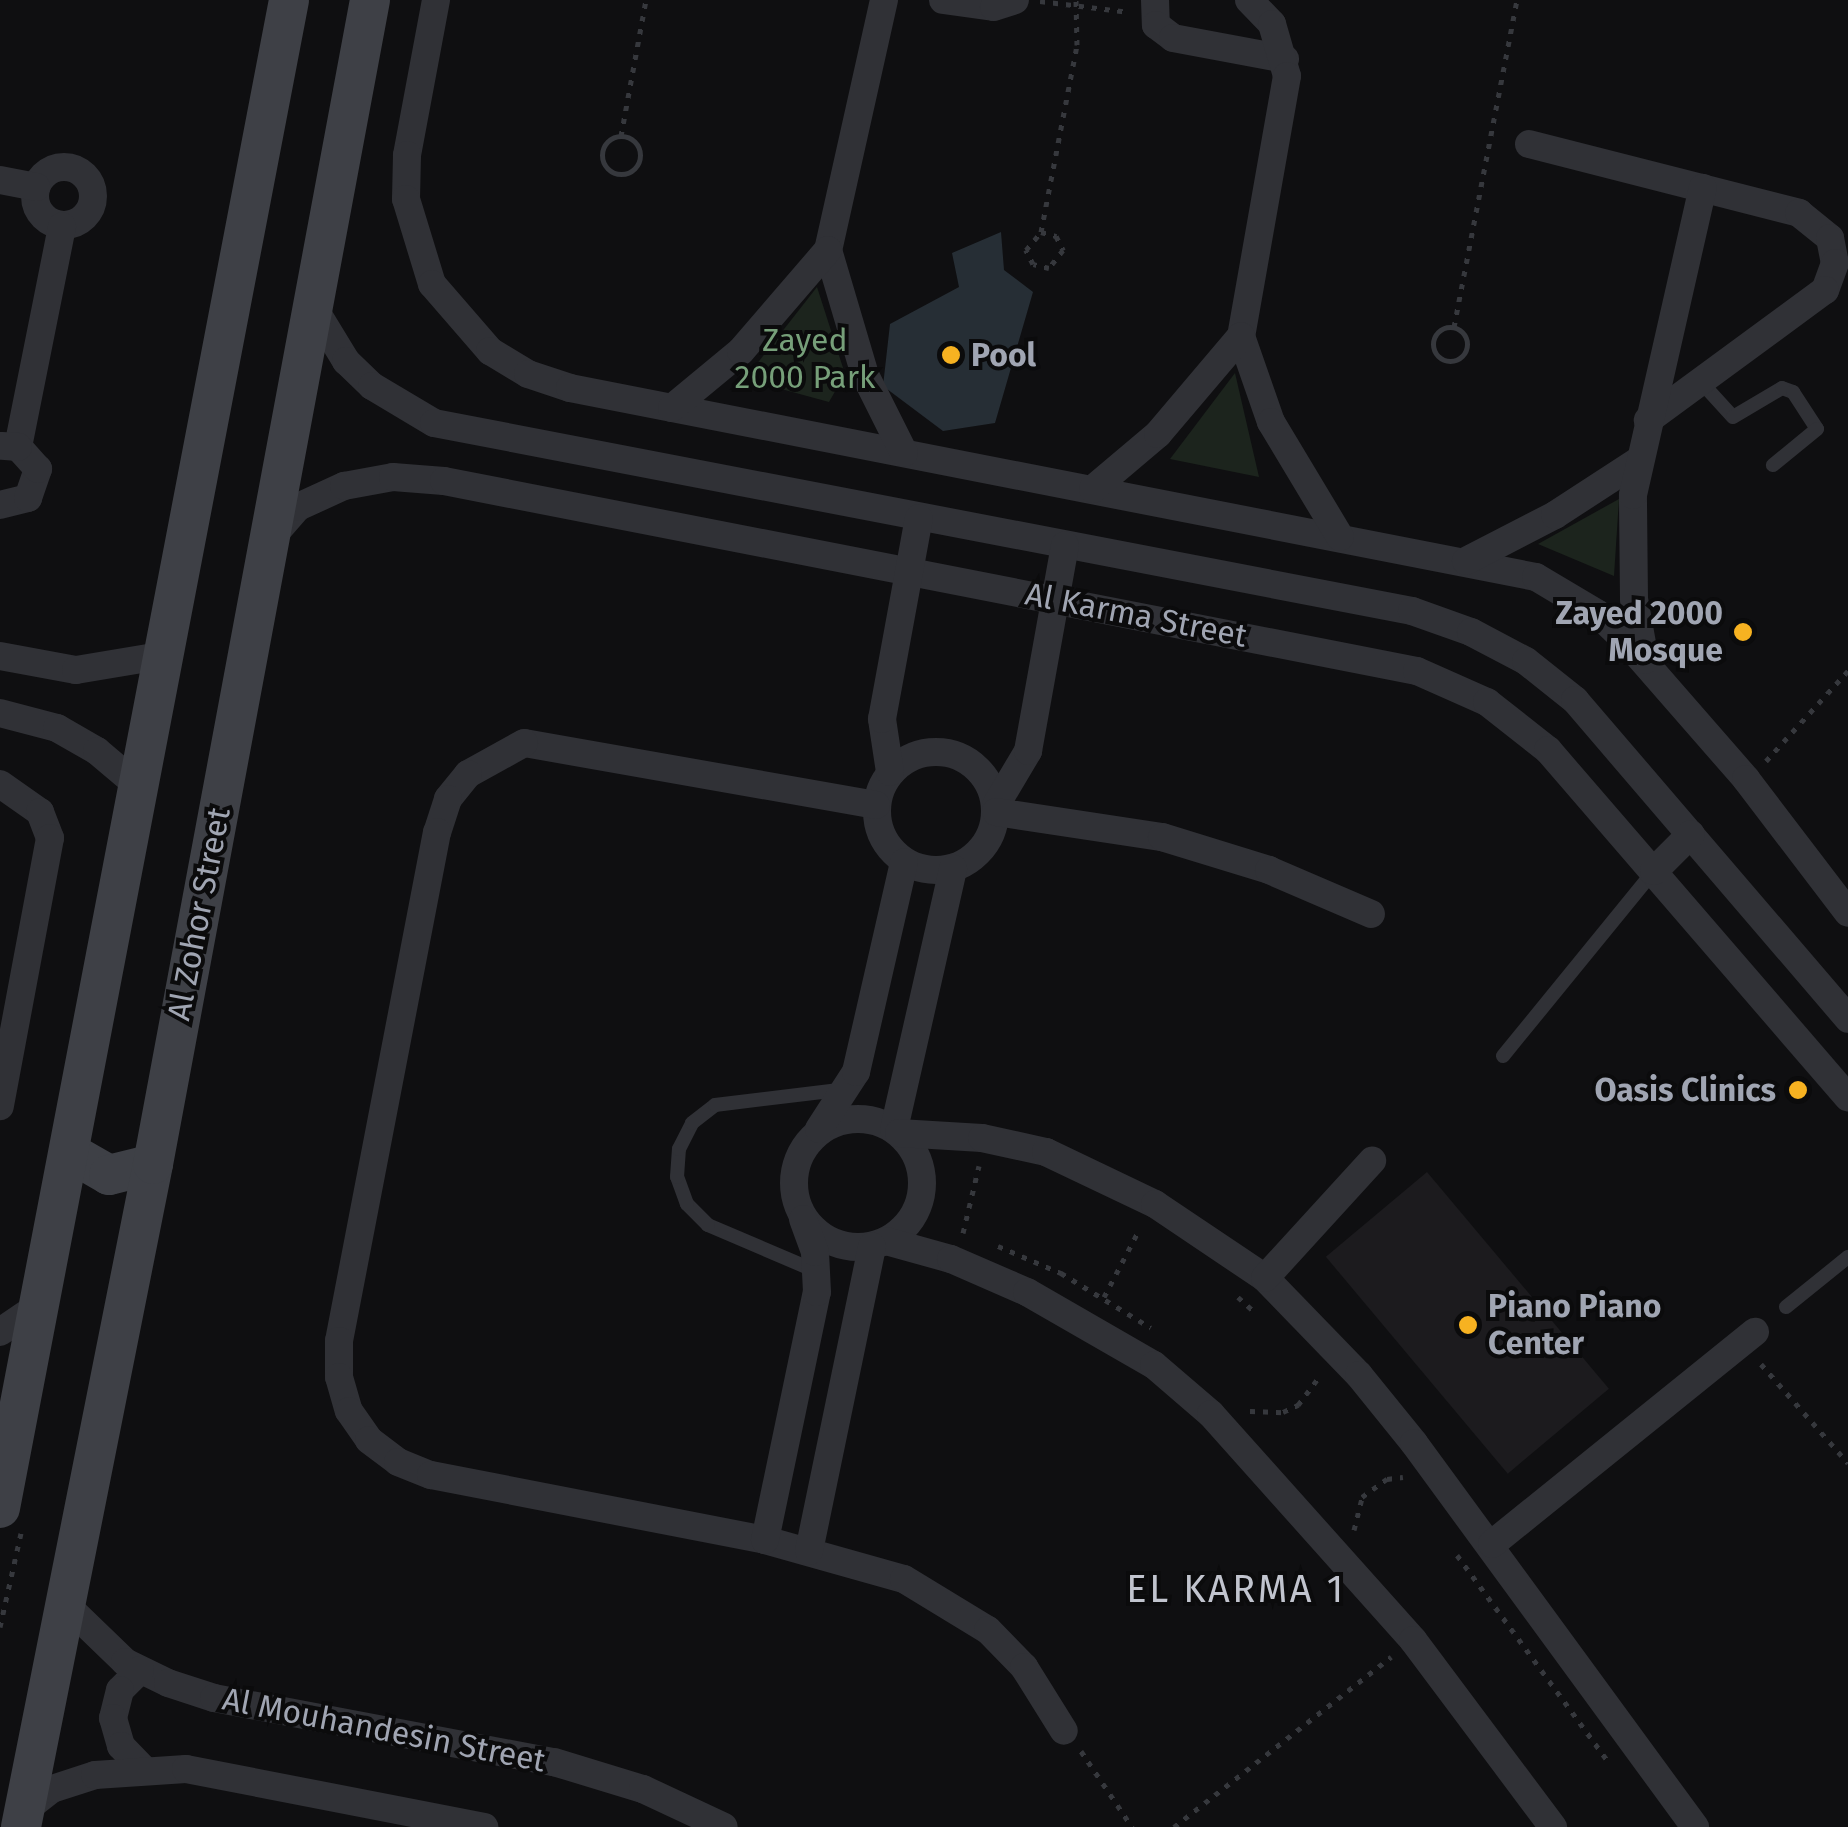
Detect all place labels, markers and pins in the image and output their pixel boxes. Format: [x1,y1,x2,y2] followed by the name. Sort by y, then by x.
[971,336,1036,374] place label: Pool
[940,344,962,366] marker: Pool
[1555,595,1723,670] place label: Zayed 2000 Mosque
[1732,621,1754,643] marker: Zayed 2000 Mosque
[1595,1071,1776,1109] place label: Oasis Clinics
[1785,1077,1811,1103] marker: Oasis Clinics
[1488,1288,1661,1363] place label: Piano Piano Center
[1457,1314,1479,1336] marker: Piano Piano Center

